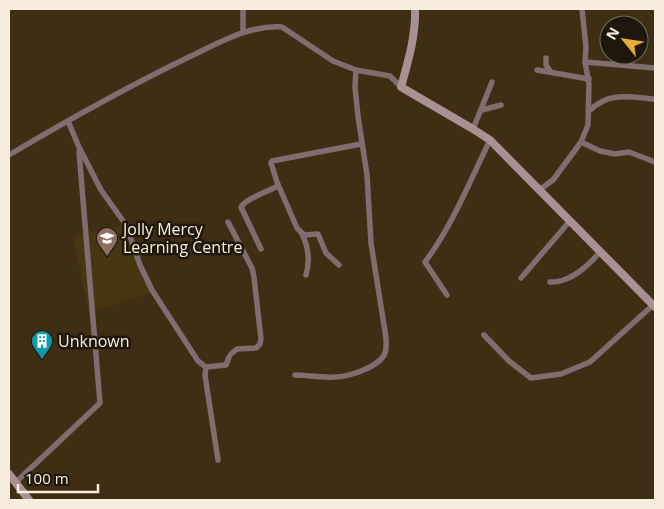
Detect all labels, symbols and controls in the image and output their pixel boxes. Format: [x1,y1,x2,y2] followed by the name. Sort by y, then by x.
[599,15,649,65] north arrow
[601,24,623,43] text: N
[121,218,242,258] place label: Jolly Mercy Learning Centre
[95,226,119,257] school or university icon: Jolly Mercy Learning Centre
[30,329,54,360] building icon: Unknown
[58,330,130,352] place label: Unknown
[18,462,98,494] scale bar
[25,468,69,488] text: 100 m

